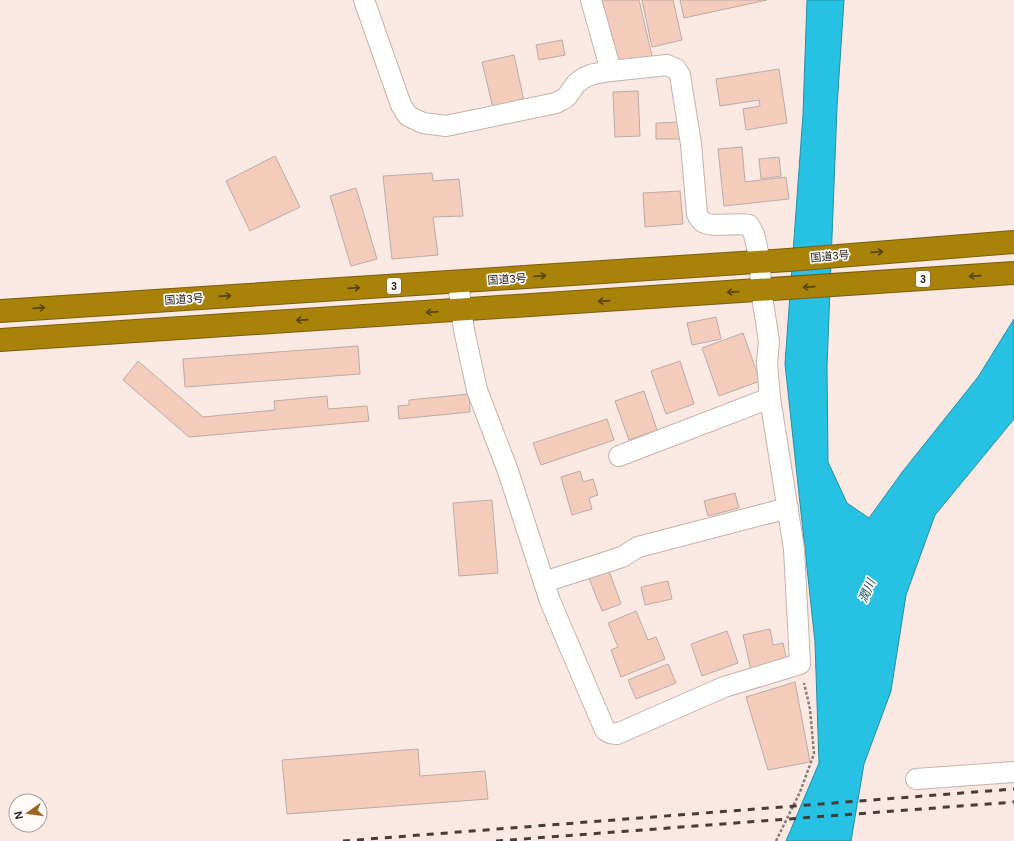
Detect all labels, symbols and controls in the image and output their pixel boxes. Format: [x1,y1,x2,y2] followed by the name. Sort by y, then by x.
[810,248,850,264] street label: 国道3号
[870,249,883,256] one-way arrow
[916,271,930,287] road number: 3
[487,272,527,286] street label: 国道3号
[969,272,982,280] one-way arrow
[533,273,546,280] one-way arrow
[387,278,401,294] road number: 3
[803,284,816,291] one-way arrow
[347,285,360,292] one-way arrow
[727,289,740,296] one-way arrow
[164,292,204,306] street label: 国道3号
[218,293,231,300] one-way arrow
[598,297,611,304] one-way arrow
[32,305,45,312] one-way arrow
[426,308,439,315] one-way arrow
[296,317,309,324] one-way arrow
[856,575,879,605] water label: 潤川
[8,793,48,833] north arrow
[12,810,25,821] text: N

